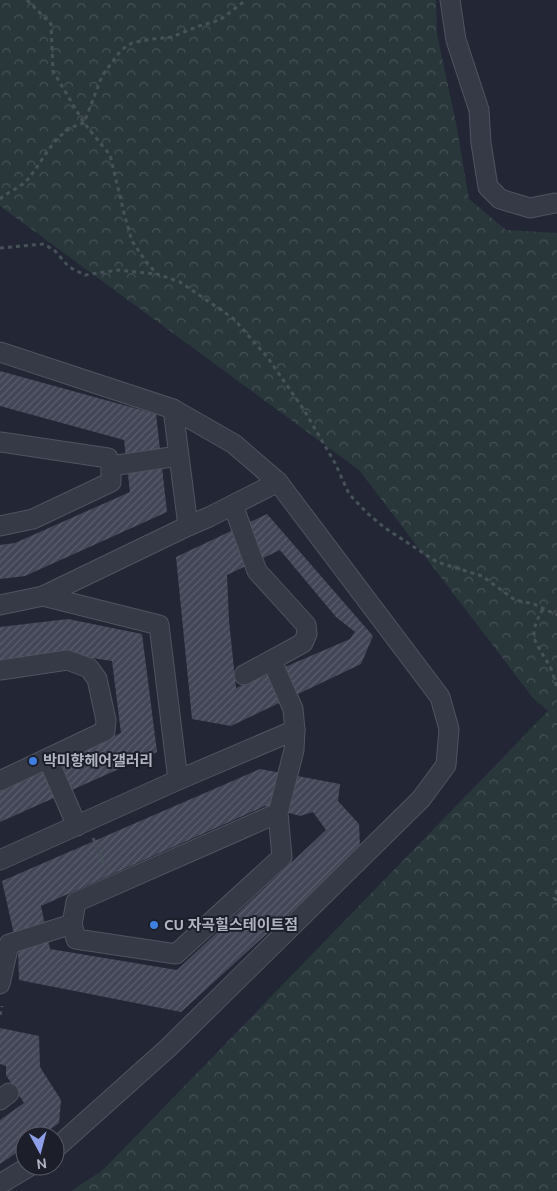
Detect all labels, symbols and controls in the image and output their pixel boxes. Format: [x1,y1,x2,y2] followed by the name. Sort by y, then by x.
[43,752,153,769] place label: 박미향헤어갤러리
[27,755,39,767] marker: 박미향헤어갤러리
[164,916,298,933] place label: CU 자곡힐스테이트점
[148,919,160,931] marker: CU 자곡힐스테이트점
[15,1126,65,1176] north arrow
[35,1155,48,1172] text: N

